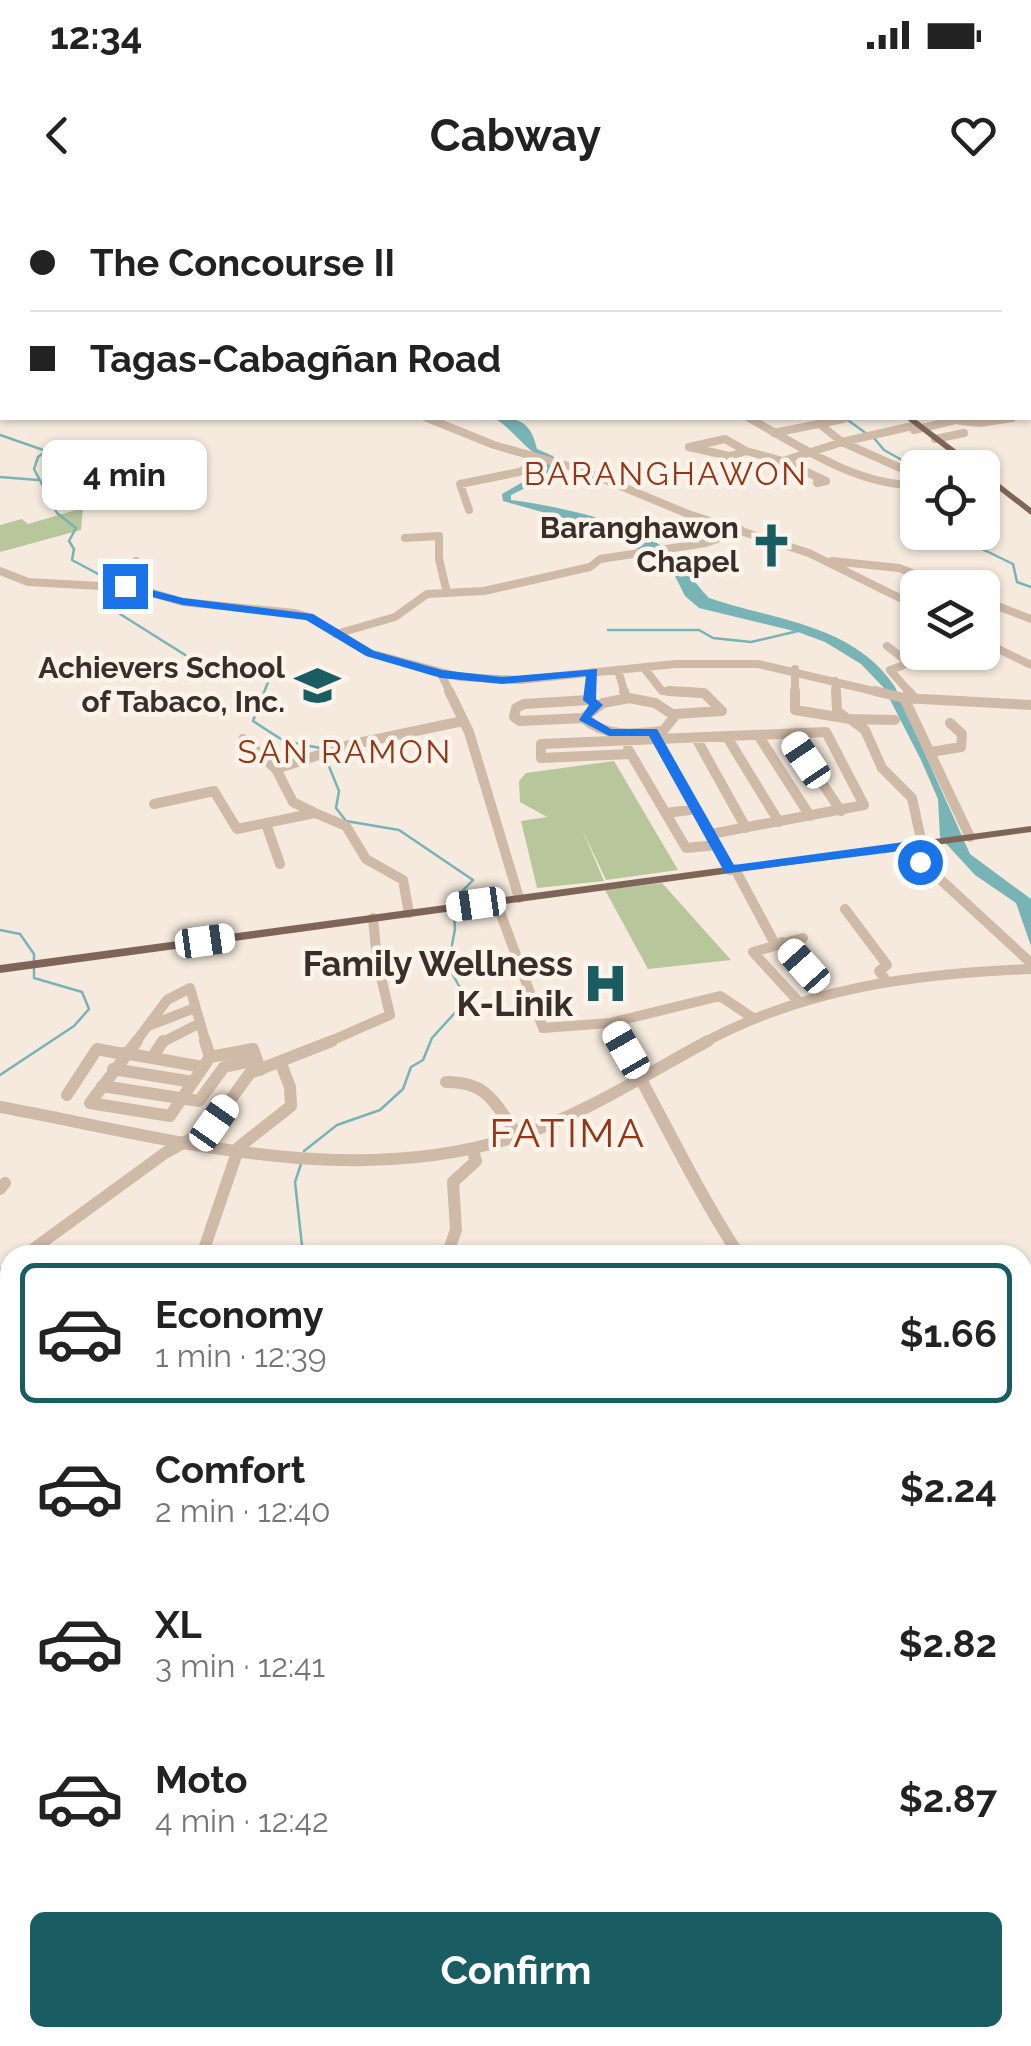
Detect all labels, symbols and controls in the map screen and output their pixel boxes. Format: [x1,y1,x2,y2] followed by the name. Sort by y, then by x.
[50,13,143,58] text: 12:34
[30,108,85,163] icon: back
[946,108,1001,163] icon: heart
[430,109,601,162] text: Cabway
[90,240,395,285] text: The Concourse II
[90,336,501,381] text: Tagas-Cabagñan Road
[42,441,208,511] callout: 4 min
[900,450,1000,670] map controls
[900,450,1000,550] button: locate
[524,455,808,492] district label: BARANGHAWON
[83,456,166,493] text: 4 min
[540,510,739,579] place label: Baranghawon Chapel
[748,521,796,569] church icon: Baranghawon Chapel
[103,564,148,609] route end
[900,570,1000,670] button: layers
[38,650,285,719] place label: Achievers School of Tabaco, Inc.
[294,661,342,709] school or university icon: Achievers School of Tabaco, Inc.
[777,727,835,793] car
[237,733,453,770] district label: SAN RAMON
[898,840,943,885] route start
[444,885,508,923] car
[173,922,237,960] car
[773,934,835,998] car
[303,943,573,1024] place label: Family Wellness K-Linik
[582,960,630,1008] hospital icon: Family Wellness K-Linik
[598,1017,654,1083] car
[185,1090,243,1156] car
[490,1109,646,1156] district label: FATIMA
[35,1288,125,1378] icon: car
[155,1292,324,1337] text: Economy
[899,1311,997,1356] text: $1.66
[155,1337,327,1374] text: 1 min · 12:39
[35,1443,125,1533] icon: car
[155,1447,305,1492] text: Comfort
[900,1466,997,1511] text: $2.24
[155,1492,331,1529] text: 2 min · 12:40
[35,1598,125,1688] icon: car
[155,1602,202,1647] text: XL
[899,1621,997,1666] text: $2.82
[155,1647,325,1684] text: 3 min · 12:41
[35,1753,125,1843] icon: car
[155,1757,248,1802] text: Moto
[899,1776,997,1821] text: $2.87
[155,1802,329,1839] text: 4 min · 12:42
[30,1912,1002,2027] button: Confirm

